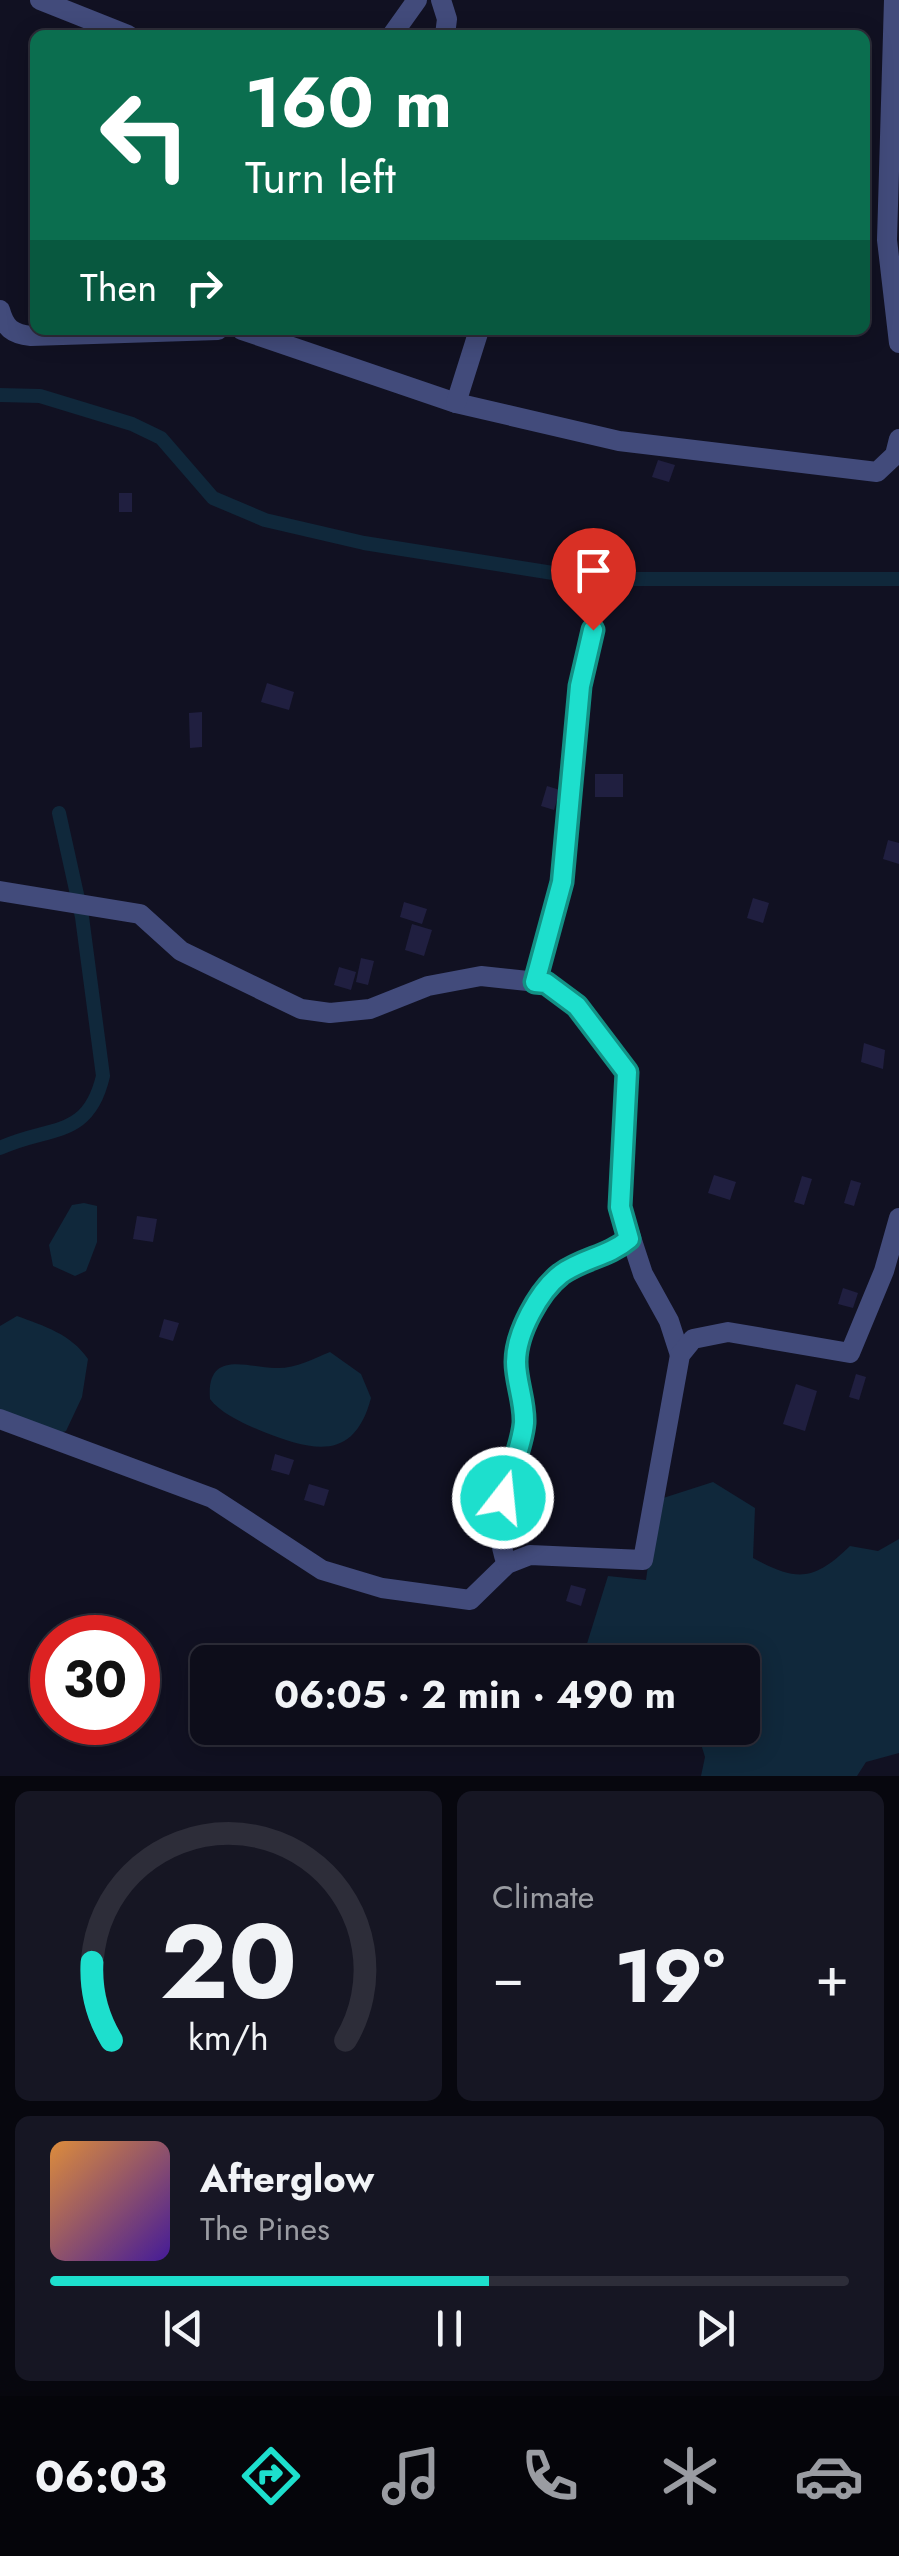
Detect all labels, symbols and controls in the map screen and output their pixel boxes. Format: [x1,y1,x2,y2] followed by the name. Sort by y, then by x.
[245,52,452,153] text: 160 m
[80,70,210,200] icon: left
[245,145,396,210] text: Turn left
[80,260,157,315] text: Then
[177,260,232,315] icon: right
[551,528,636,631] pin
[566,543,621,598] icon: arrive
[451,1446,555,1550] position arrow
[30,1615,160,1745] speed limit sign: 30
[274,1667,676,1722] text: 06:05 · 2 min · 490 m
[492,1874,594,1920] text: Climate
[160,1887,297,2037] text: 20
[614,1922,725,2030] text: 19°
[492,1937,524,2017] text: −
[815,1937,849,2017] text: +
[188,2012,269,2063] text: km/h
[200,2151,374,2206] text: Afterglow
[200,2206,330,2252] text: The Pines
[156,2301,211,2356] icon: previous
[422,2301,477,2356] icon: pause
[688,2301,743,2356] icon: next
[236,2441,306,2511] icon: directions
[376,2441,446,2511] icon: music
[515,2441,585,2511] icon: phone
[655,2441,725,2511] icon: climate
[794,2441,864,2511] icon: car
[35,2444,167,2509] text: 06:03

